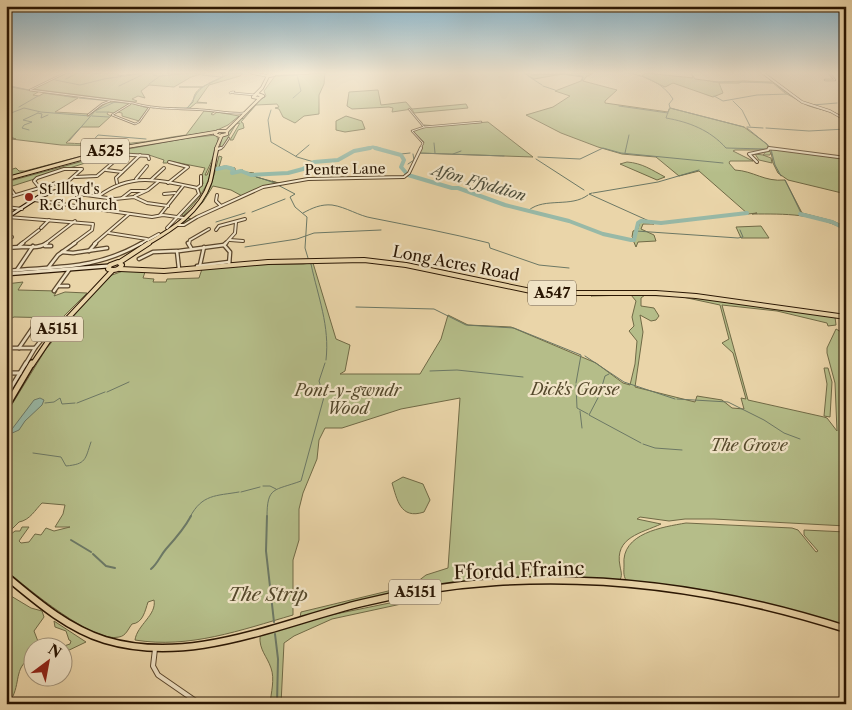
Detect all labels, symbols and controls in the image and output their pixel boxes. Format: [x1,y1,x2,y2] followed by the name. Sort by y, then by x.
[81,138,129,164] road number: A525
[304,159,386,179] street label: Pentre Lane
[428,159,528,205] water label: Afon Ffyddion
[39,180,117,214] place label: St Illtyd's R.C Church
[23,191,35,203] marker: St Illtyd's R.C Church
[391,241,521,285] street label: Long Acres Road
[528,280,576,306] road number: A547
[31,316,83,342] road number: A5151
[529,379,621,399] park label: Dick's Gorse
[293,380,403,418] park label: Pont-y-gwndr Wood
[711,435,789,455] park label: The Grove
[453,557,585,584] street label: Ffordd Ffrainc
[389,580,441,604] road number: A5151
[228,583,308,606] park label: The Strip
[22,638,72,688] north arrow
[45,640,65,662] text: N

